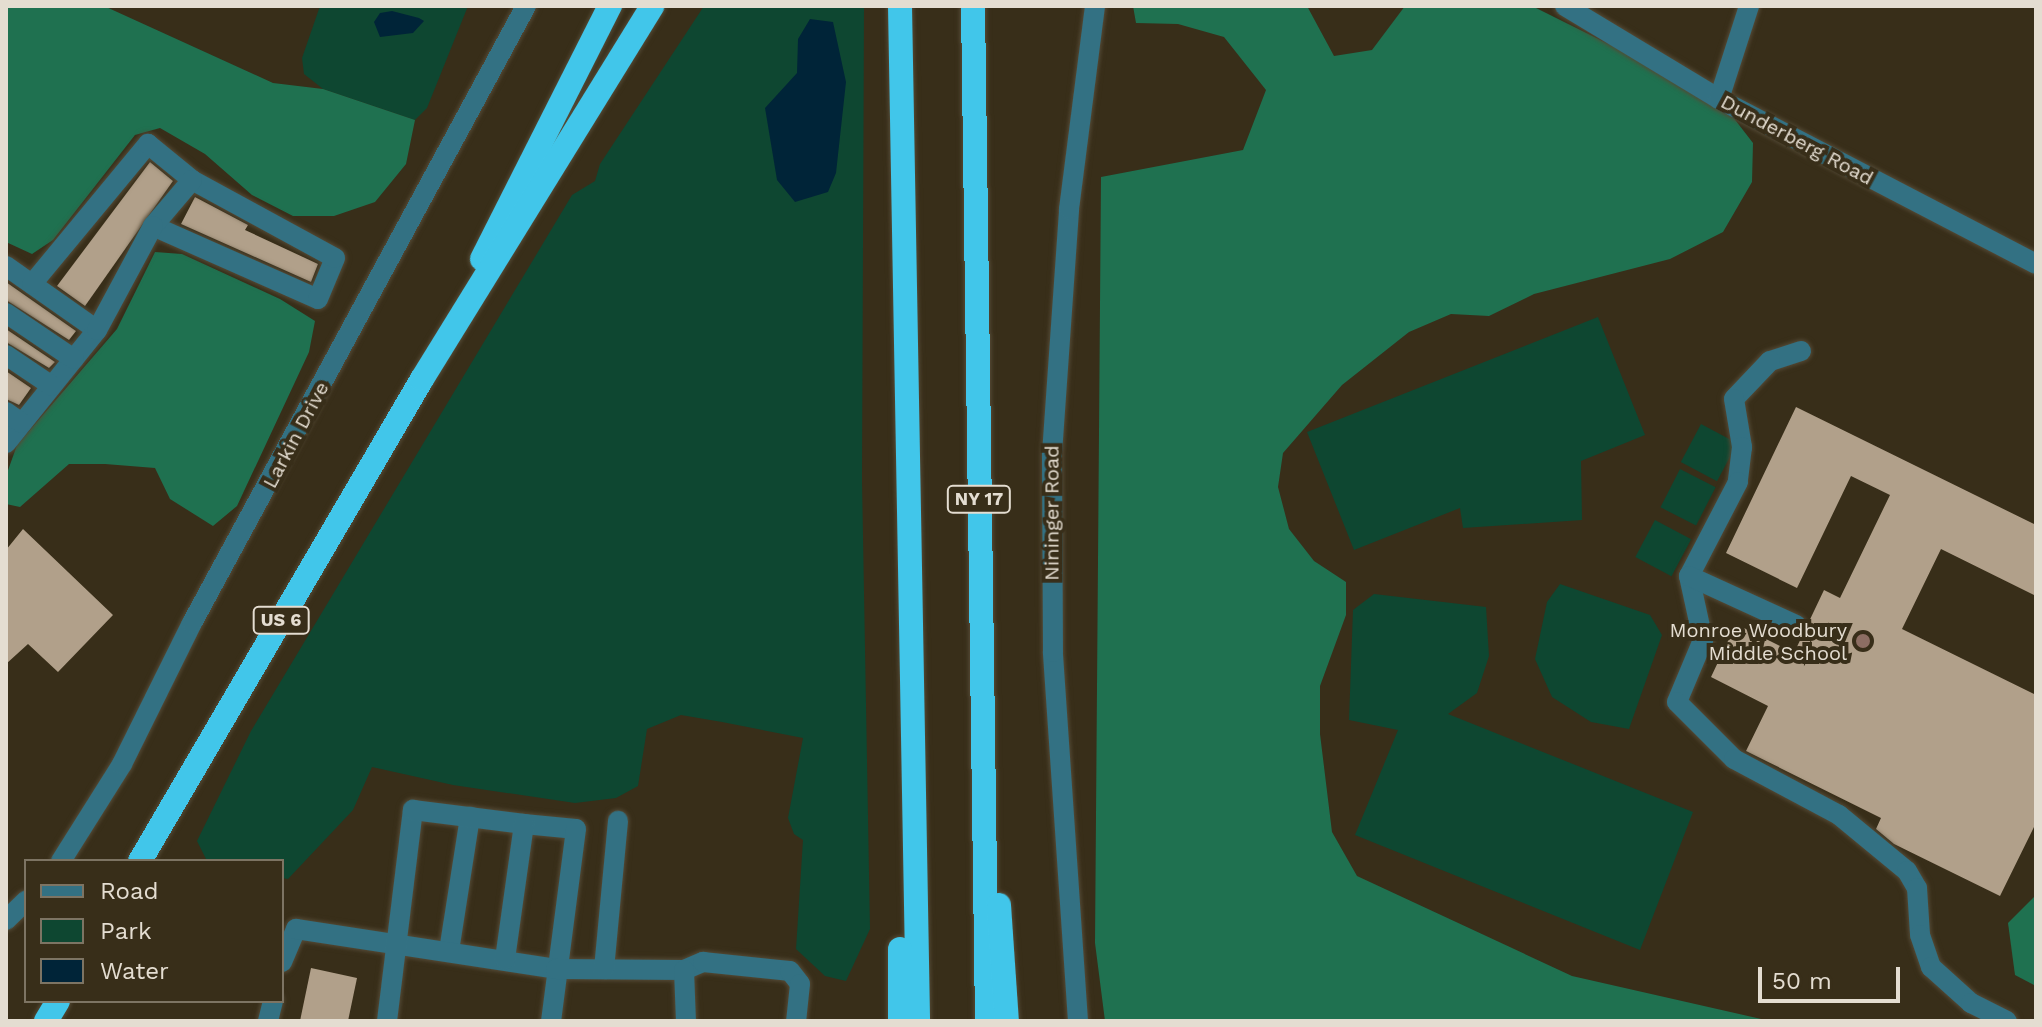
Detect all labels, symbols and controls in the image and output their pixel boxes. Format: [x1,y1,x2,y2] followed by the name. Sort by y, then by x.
[1717,90,1877,190] street label: Dunderberg Road
[258,378,334,492] street label: Larkin Drive
[1040,445,1064,581] street label: Nininger Road
[945,485,1013,513] road number: NY 17
[251,606,311,634] road number: US 6
[1669,618,1847,665] place label: Monroe Woodbury Middle School
[1854,632,1872,650] marker: Monroe Woodbury Middle School
[24,859,284,1003] legend
[100,877,159,905] text: Road
[100,917,152,945] text: Park
[1762,951,1904,1001] scale bar
[100,957,169,985] text: Water
[1772,967,1832,995] text: 50 m

